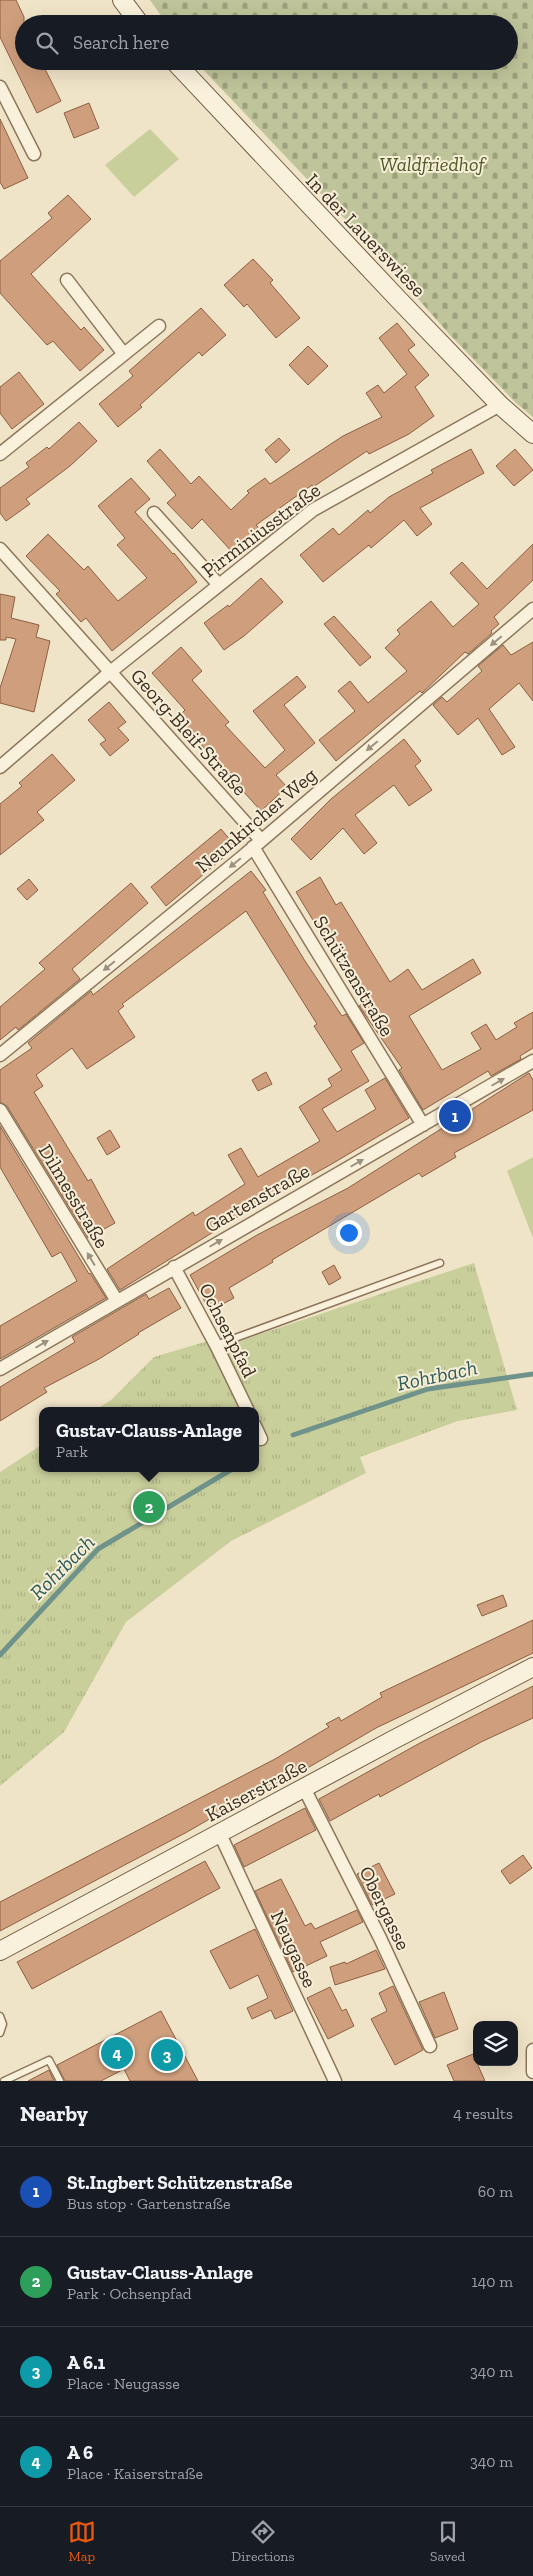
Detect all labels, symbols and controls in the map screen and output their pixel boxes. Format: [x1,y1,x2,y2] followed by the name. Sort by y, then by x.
[15,15,518,70] search box
[33,29,61,57] icon: search
[73,31,169,54] text: Search here
[379,152,487,176] park label: Waldfriedhof
[301,168,431,302] street label: In der Lauerswiese
[197,478,325,582] street label: Pirminiusstraße
[490,635,502,647] one-way arrow
[126,664,252,800] street label: Georg-Bleif-Straße
[366,740,378,752] one-way arrow
[191,762,321,878] street label: Neunkircher Weg
[229,858,242,869] one-way arrow
[309,911,399,1041] street label: Schützenstraße
[103,960,116,971] one-way arrow
[492,1077,505,1086] one-way arrow
[439,1097,471,1135] pin: 1
[34,1140,114,1252] street label: Dilmesstraße
[200,1158,314,1238] street label: Gartenstraße
[351,1158,364,1167] one-way arrow
[336,1220,362,1246] your location
[209,1239,223,1247] one-way arrow
[87,1253,96,1266] one-way arrow
[194,1279,262,1381] street label: Ochsenpfad
[36,1340,49,1349] one-way arrow
[395,1354,479,1396] water label: Rohrbach
[39,1407,259,1472] popup
[56,1419,242,1442] text: Gustav-Clauss-Anlage
[56,1442,88,1461] text: Park
[133,1488,165,1526] pin: 2
[24,1529,100,1605] water label: Rohrbach
[201,1753,311,1827] street label: Kaiserstraße
[354,1862,416,1954] street label: Obergasse
[266,1907,322,1991] street label: Neugasse
[473,2021,518,2066] map controls
[473,2021,518,2066] button: layers
[101,2034,133,2072] pin: 4
[151,2036,183,2074] pin: 3
[20,2101,88,2126] text: Nearby
[453,2104,513,2123] text: 4 results
[67,2171,292,2194] text: St.Ingbert Schützenstraße
[33,2182,39,2201] text: 1
[478,2182,513,2201] text: 60 m
[67,2194,230,2213] text: Bus stop · Gartenstraße
[67,2261,253,2284] text: Gustav-Clauss-Anlage
[32,2272,40,2291] text: 2
[472,2272,513,2291] text: 140 m
[67,2284,192,2303] text: Park · Ochsenpfad
[67,2351,105,2374] text: A 6.1
[32,2362,40,2381] text: 3
[470,2362,513,2381] text: 340 m
[67,2374,180,2393] text: Place · Neugasse
[67,2441,93,2464] text: A 6
[31,2452,41,2471] text: 4
[470,2452,513,2471] text: 340 m
[67,2464,203,2483] text: Place · Kaiserstraße
[68,2518,96,2565] tab: Map
[231,2518,295,2565] tab: Directions
[430,2518,465,2565] tab: Saved

